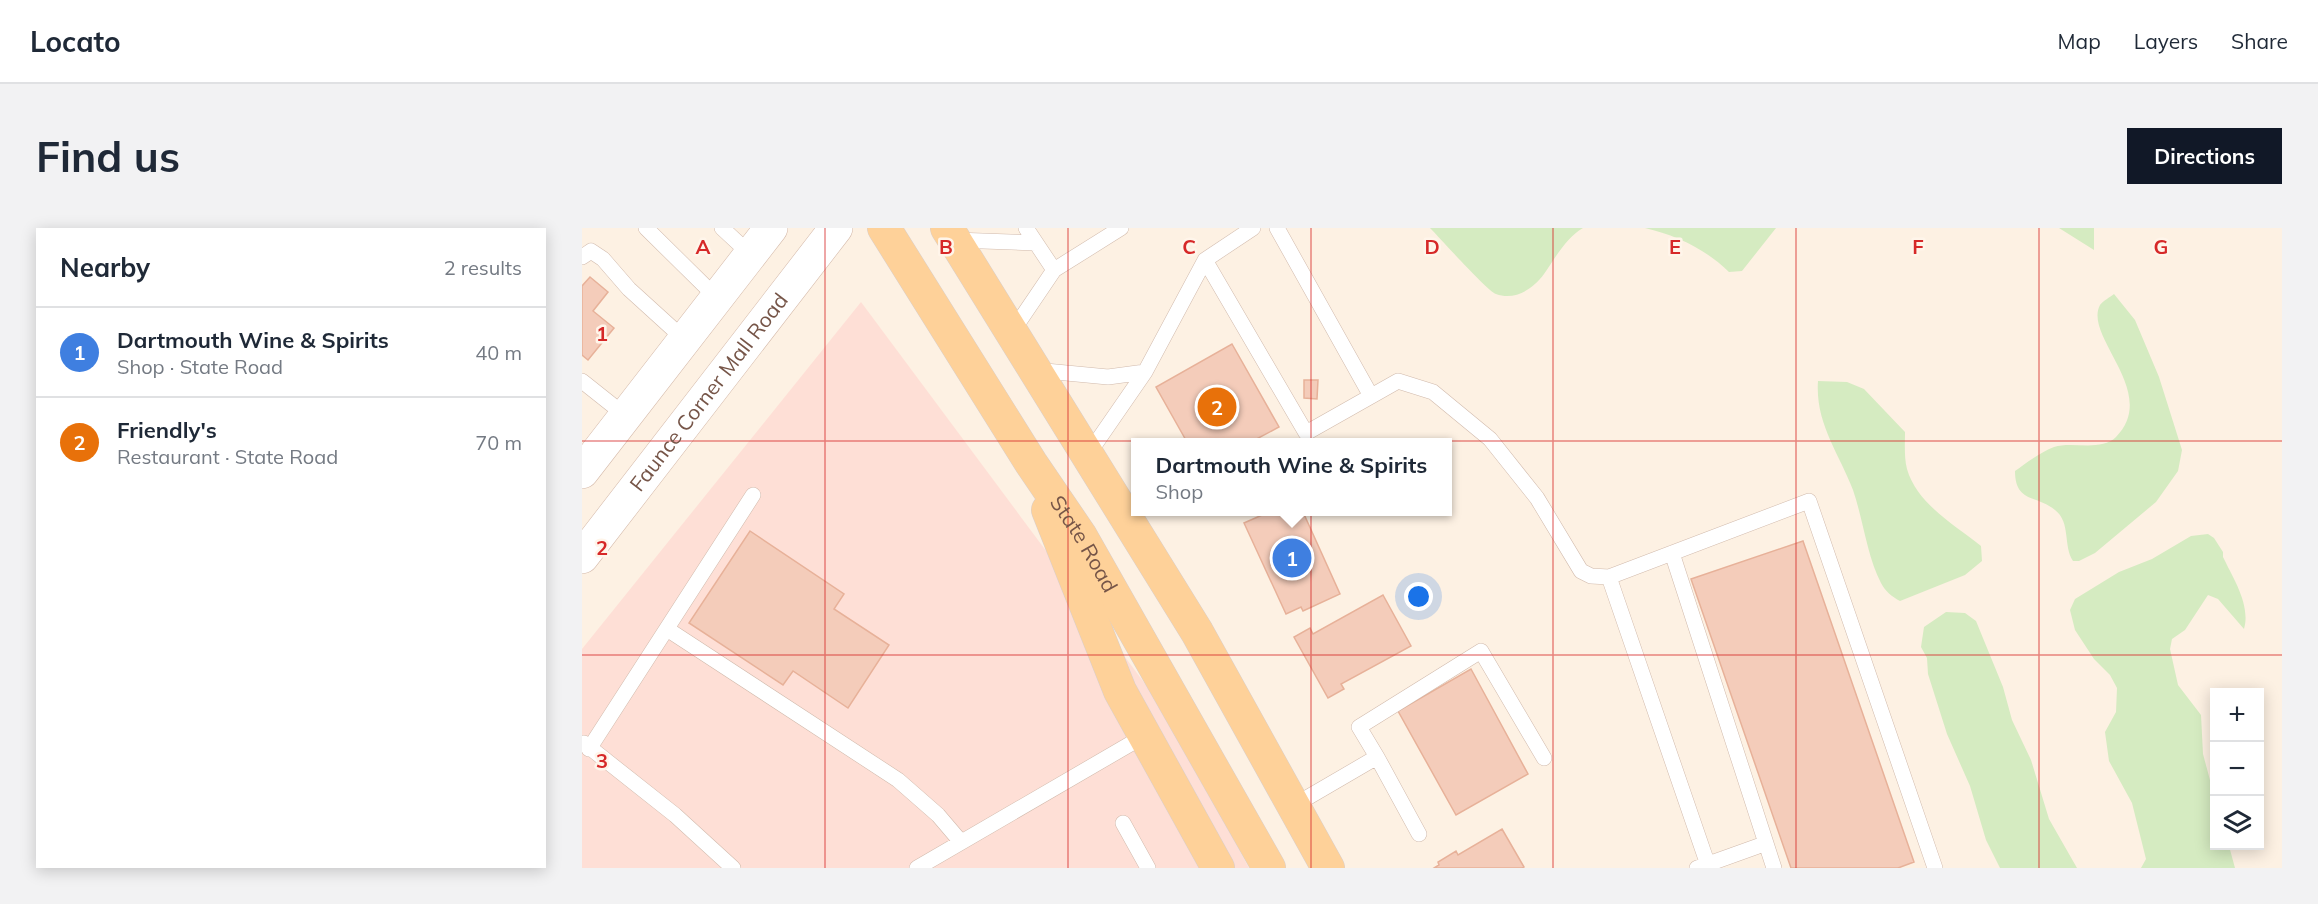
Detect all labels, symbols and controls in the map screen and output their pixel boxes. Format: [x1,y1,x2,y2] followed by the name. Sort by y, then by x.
[30,24,121,59] text: Locato
[2058,28,2101,54] text: Map
[2134,28,2198,54] text: Layers
[2231,28,2288,54] text: Share
[2127,128,2282,184] button: Directions
[36,130,180,183] text: Find us
[696,234,711,259] text: A
[939,234,953,259] text: B
[1182,234,1196,259] text: C
[1424,234,1440,259] text: D
[1669,234,1681,259] text: E
[1912,234,1924,259] text: F
[2154,234,2168,259] text: G
[60,251,150,284] text: Nearby
[444,255,522,280] text: 2 results
[624,288,793,496] street label: Faunce Corner Mall Road
[596,321,608,346] text: 1
[117,326,389,354] text: Dartmouth Wine & Spirits
[74,340,86,365] text: 1
[475,340,522,365] text: 40 m
[117,354,283,379] text: Shop · State Road
[1198,384,1236,429] pin: 2
[117,416,217,444] text: Friendly's
[74,430,86,455] text: 2
[475,430,522,455] text: 70 m
[1131,438,1452,516] popup
[117,444,338,469] text: Restaurant · State Road
[1156,451,1427,479] text: Dartmouth Wine & Spirits
[1156,479,1203,504] text: Shop
[1045,490,1124,597] street label: State Road
[596,535,608,560] text: 2
[1272,536,1312,580] pin: 1
[1404,582,1433,611] your location
[2210,688,2264,850] map controls
[2210,688,2264,742] button: +
[2210,742,2264,796] button: −
[596,748,608,773] text: 3
[2210,796,2264,850] button: layers

